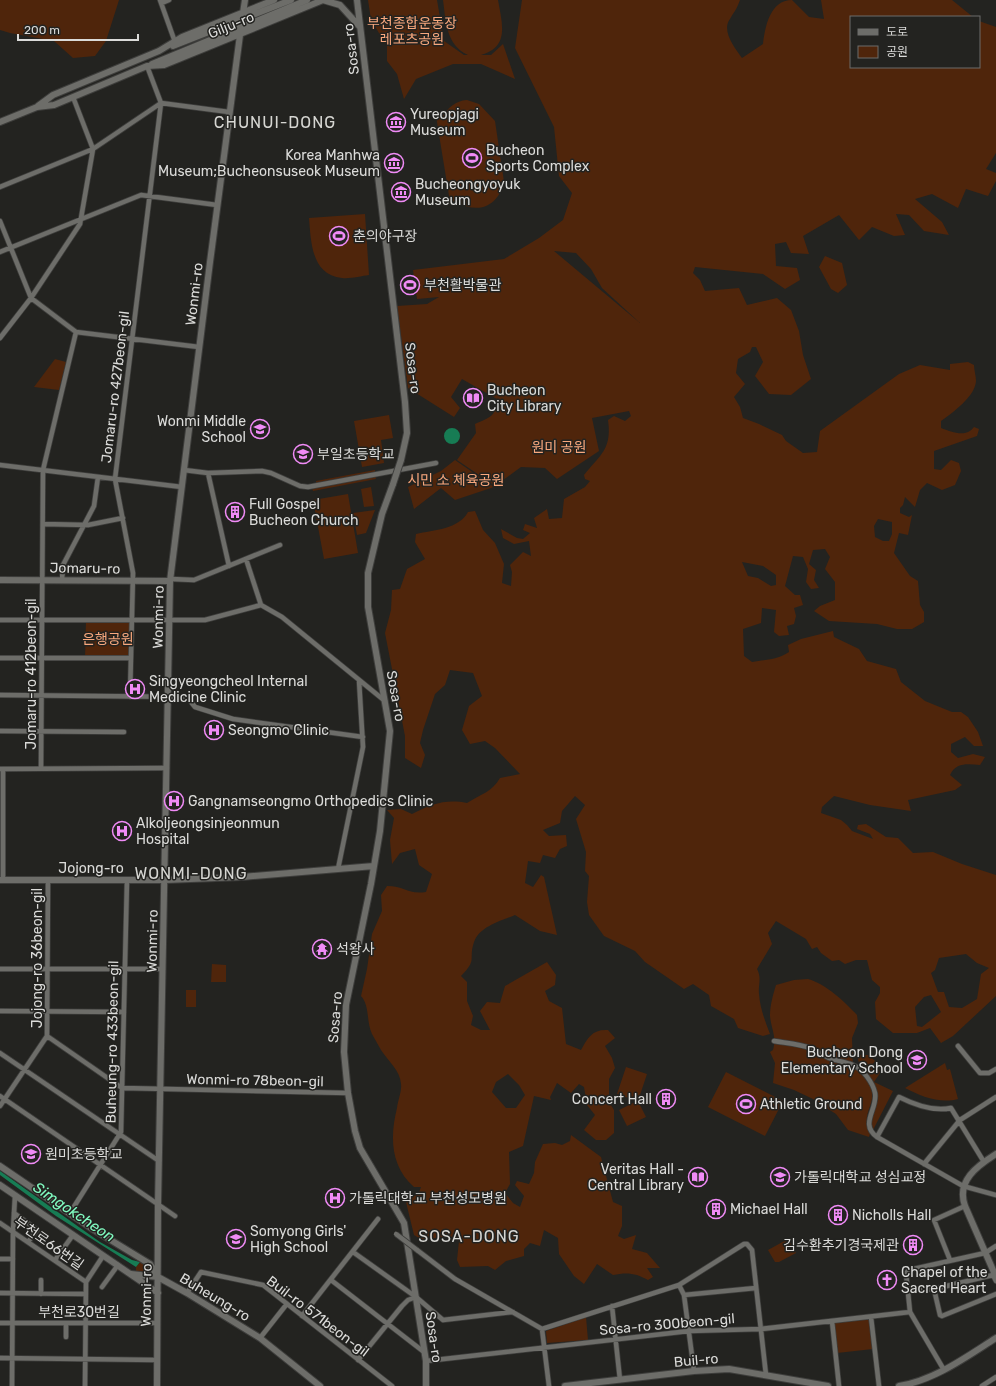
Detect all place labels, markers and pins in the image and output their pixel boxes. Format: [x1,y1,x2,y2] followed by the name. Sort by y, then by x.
[410,106,479,139] place label: Yureopjagi Museum
[385,111,407,133] museum icon: Yureopjagi Museum
[486,142,590,175] place label: Bucheon Sports Complex
[158,147,380,180] place label: Korea Manhwa Museum;Bucheonsuseok Museum
[461,147,483,169] sports icon: Bucheon Sports Complex
[383,152,405,174] museum icon: Korea Manhwa Museum;Bucheonsuseok Museum
[415,176,521,209] place label: Bucheongyoyuk Museum
[390,181,412,203] museum icon: Bucheongyoyuk Museum
[328,225,350,247] sports icon: 춘의야구장
[353,228,418,245] place label: 춘의야구장
[399,274,421,296] sports icon: 부천활박물관
[424,277,501,294] place label: 부천활박물관
[487,382,562,415] place label: Bucheon City Library
[462,387,484,409] library icon: Bucheon City Library
[157,413,246,446] place label: Wonmi Middle School
[249,418,271,440] school or university icon: Wonmi Middle School
[292,443,314,465] school or university icon: 부일초등학교
[317,446,394,463] place label: 부일초등학교
[249,496,359,529] place label: Full Gospel Bucheon Church
[224,501,246,523] building icon: Full Gospel Bucheon Church
[149,673,308,706] place label: Singyeongcheol Internal Medicine Clinic
[124,678,146,700] hospital icon: Singyeongcheol Internal Medicine Clinic
[203,719,225,741] hospital icon: Seongmo Clinic
[228,722,329,739] place label: Seongmo Clinic
[163,790,185,812] hospital icon: Gangnamseongmo Orthopedics Clinic
[188,793,434,810] place label: Gangnamseongmo Orthopedics Clinic
[136,815,280,848] place label: Alkoljeongsinjeonmun Hospital
[111,820,133,842] hospital icon: Alkoljeongsinjeonmun Hospital
[311,938,333,960] temple icon: 석왕사
[336,941,375,958] place label: 석왕사
[781,1044,903,1077] place label: Bucheon Dong Elementary School
[906,1049,928,1071] school or university icon: Bucheon Dong Elementary School
[655,1088,677,1110] building icon: Concert Hall
[572,1091,652,1108] place label: Concert Hall
[735,1093,757,1115] sports icon: Athletic Ground
[760,1096,862,1113] place label: Athletic Ground
[20,1143,42,1165] school or university icon: 원미초등학교
[45,1146,122,1163] place label: 원미초등학교
[588,1161,684,1194] place label: Veritas Hall - Central Library
[687,1166,709,1188] library icon: Veritas Hall - Central Library
[769,1166,791,1188] school or university icon: 가톨릭대학교 성심교정
[794,1169,926,1186] place label: 가톨릭대학교 성심교정
[324,1187,346,1209] hospital icon: 가톨릭대학교 부천성모병원
[349,1190,507,1207] place label: 가톨릭대학교 부천성모병원
[705,1198,727,1220] building icon: Michael Hall
[730,1201,808,1218] place label: Michael Hall
[827,1204,849,1226] building icon: Nicholls Hall
[852,1207,931,1224] place label: Nicholls Hall
[250,1223,346,1256] place label: Somyong Girls' High School
[225,1228,247,1250] school or university icon: Somyong Girls' High School
[902,1234,924,1256] building icon: 김수환추기경국제관
[783,1237,899,1254] place label: 김수환추기경국제관
[901,1264,988,1297] place label: Chapel of the Sacred Heart
[876,1269,898,1291] church icon: Chapel of the Sacred Heart

